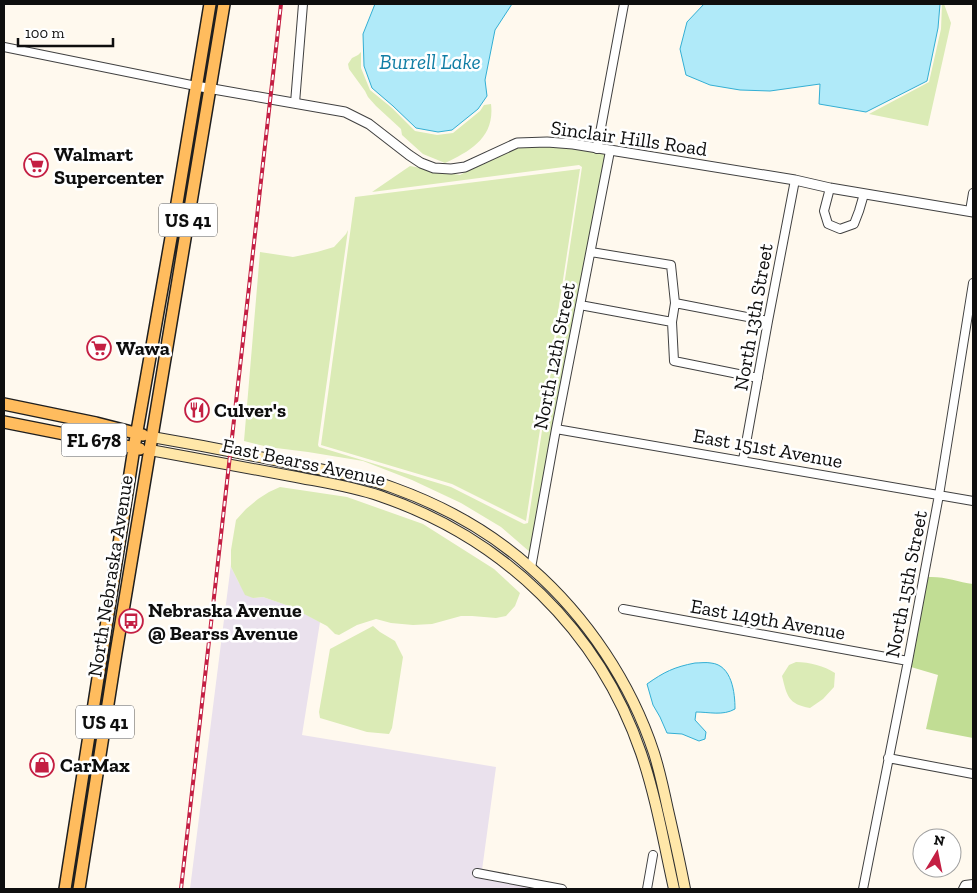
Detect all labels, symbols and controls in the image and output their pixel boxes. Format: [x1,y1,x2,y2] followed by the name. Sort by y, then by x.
[18,15,112,47] scale bar
[25,24,64,42] text: 100 m
[379,49,481,74] water label: Burrell Lake
[549,115,709,161] street label: Sinclair Hills Road
[54,142,164,189] place label: Walmart Supercenter
[23,152,49,178] supermarket icon: Walmart Supercenter
[159,204,217,236] road number: US 41
[728,241,778,392] street label: North 13th Street
[528,280,580,432] street label: North 12th Street
[86,335,112,361] supermarket icon: Wawa
[116,336,170,360] place label: Wawa
[184,397,210,423] restaurant icon: Culver's
[214,398,286,422] place label: Culver's
[691,423,845,473] street label: East 151st Avenue
[62,424,126,456] road number: FL 678
[220,433,388,491] street label: East Bearss Avenue
[82,473,138,679] street label: North Nebraska Avenue
[880,508,932,660] street label: North 15th Street
[689,594,847,644] street label: East 149th Avenue
[148,598,302,645] place label: Nebraska Avenue @ Bearss Avenue
[118,608,144,634] bus stop icon: Nebraska Avenue @ Bearss Avenue
[76,706,134,739] road number: US 41
[29,752,55,778] shop icon: CarMax
[60,753,130,777] place label: CarMax
[912,828,962,878] north arrow
[932,831,946,850] text: N

